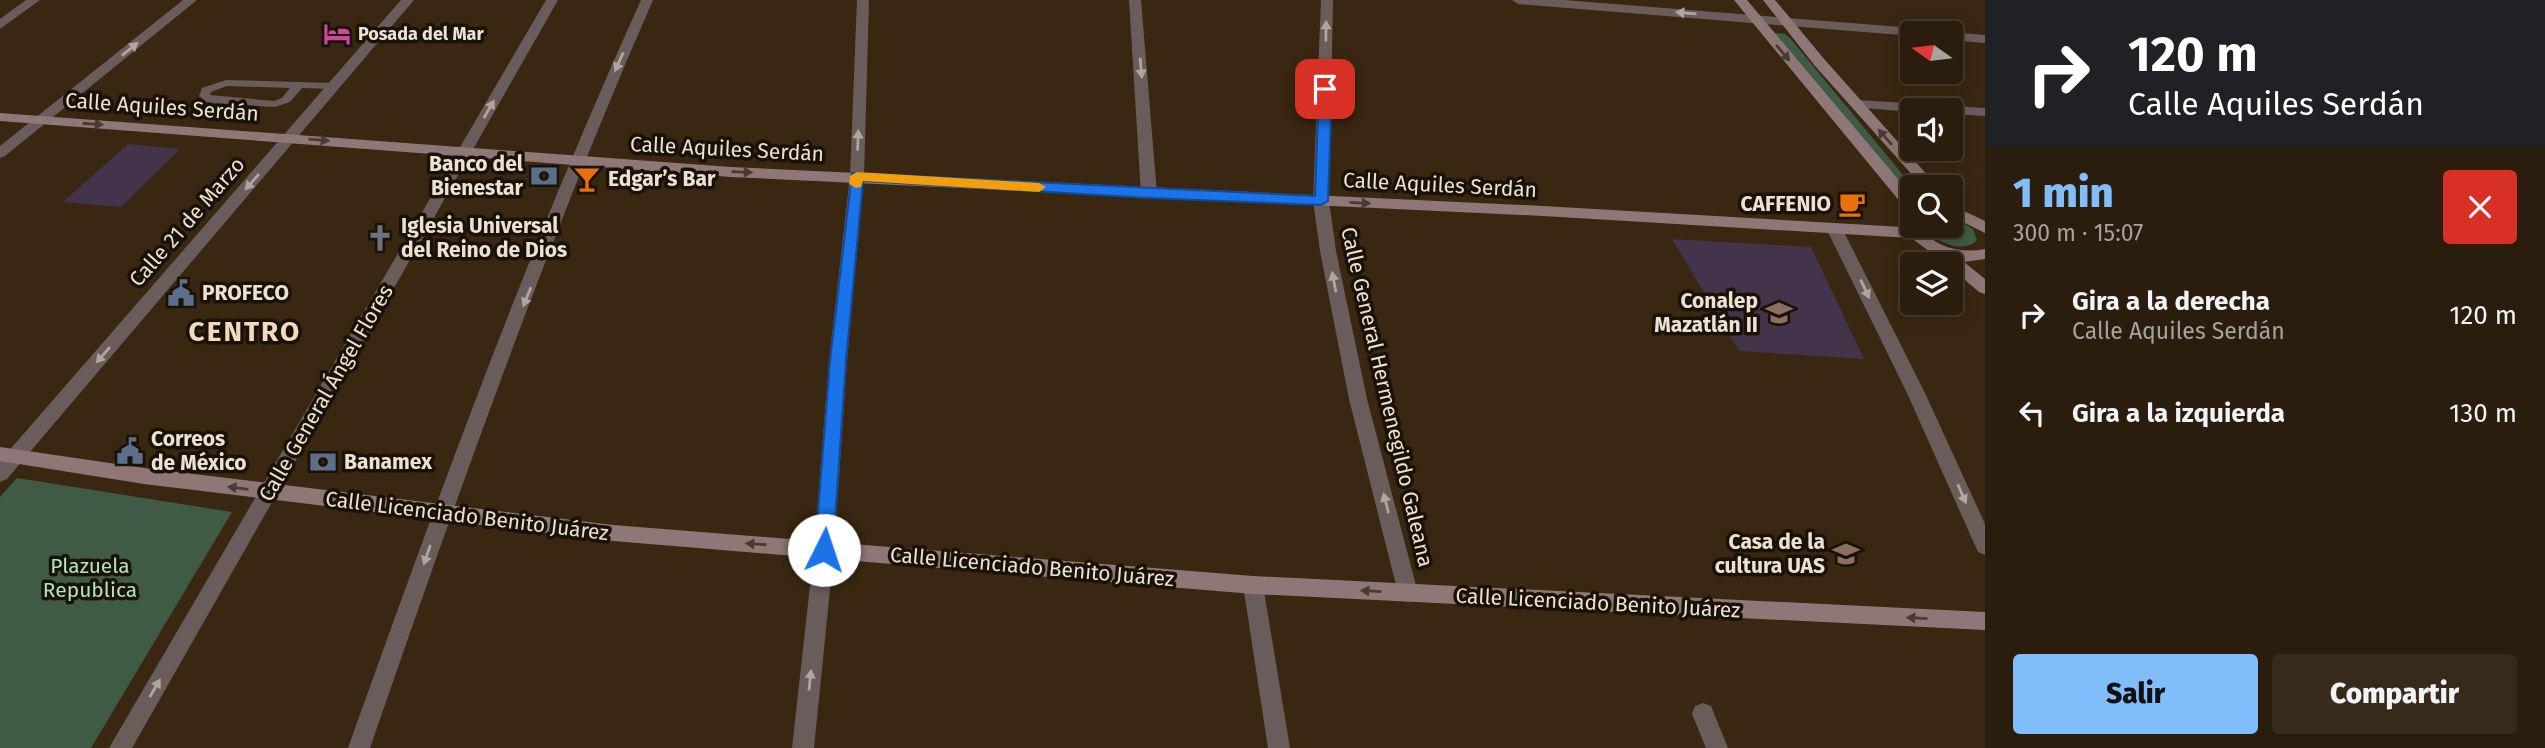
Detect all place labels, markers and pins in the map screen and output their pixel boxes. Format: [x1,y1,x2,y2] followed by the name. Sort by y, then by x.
[322,19,352,49] hotel icon: Posada del Mar
[358,23,484,45] place label: Posada del Mar
[1295,59,1355,119] pin
[429,151,524,201] place label: Banco del Bienestar
[529,161,559,191] bank icon: Banco del Bienestar
[572,164,602,194] bar icon: Edgar’s Bar
[608,166,716,192] place label: Edgar’s Bar
[1837,189,1867,219] cafe icon: CAFFENIO
[1740,191,1831,217] place label: CAFFENIO
[401,213,567,263] place label: Iglesia Universal del Reino de Dios
[365,223,395,253] church icon: Iglesia Universal del Reino de Dios
[166,278,196,308] public building icon: PROFECO
[202,280,289,306] place label: PROFECO
[1654,288,1758,338] place label: Conalep Mazatlán II
[1764,298,1794,328] school or university icon: Conalep Mazatlán II
[151,426,247,476] place label: Correos de México
[115,436,145,466] public building icon: Correos de México
[308,447,338,477] bank icon: Banamex
[344,449,432,475] place label: Banamex
[1715,529,1825,579] place label: Casa de la cultura UAS
[1831,539,1861,569] school or university icon: Casa de la cultura UAS

